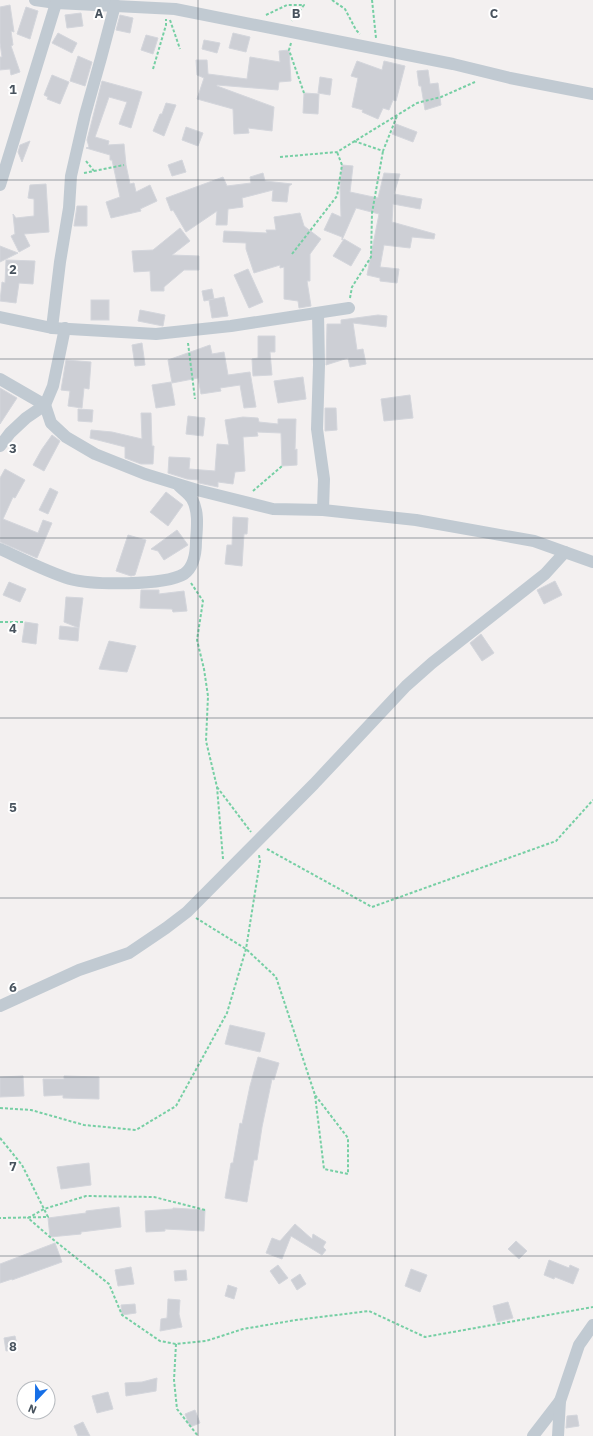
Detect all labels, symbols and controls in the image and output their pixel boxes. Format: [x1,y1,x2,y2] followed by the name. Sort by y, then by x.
[95,5,104,22] text: A
[292,5,301,22] text: B
[490,5,499,22] text: C
[9,81,17,98] text: 1
[9,261,17,278] text: 2
[9,440,17,457] text: 3
[9,620,17,637] text: 4
[9,799,17,816] text: 5
[9,979,17,996] text: 6
[9,1158,17,1175] text: 7
[9,1338,17,1355] text: 8
[16,1380,56,1420] north arrow
[26,1401,39,1417] text: N

